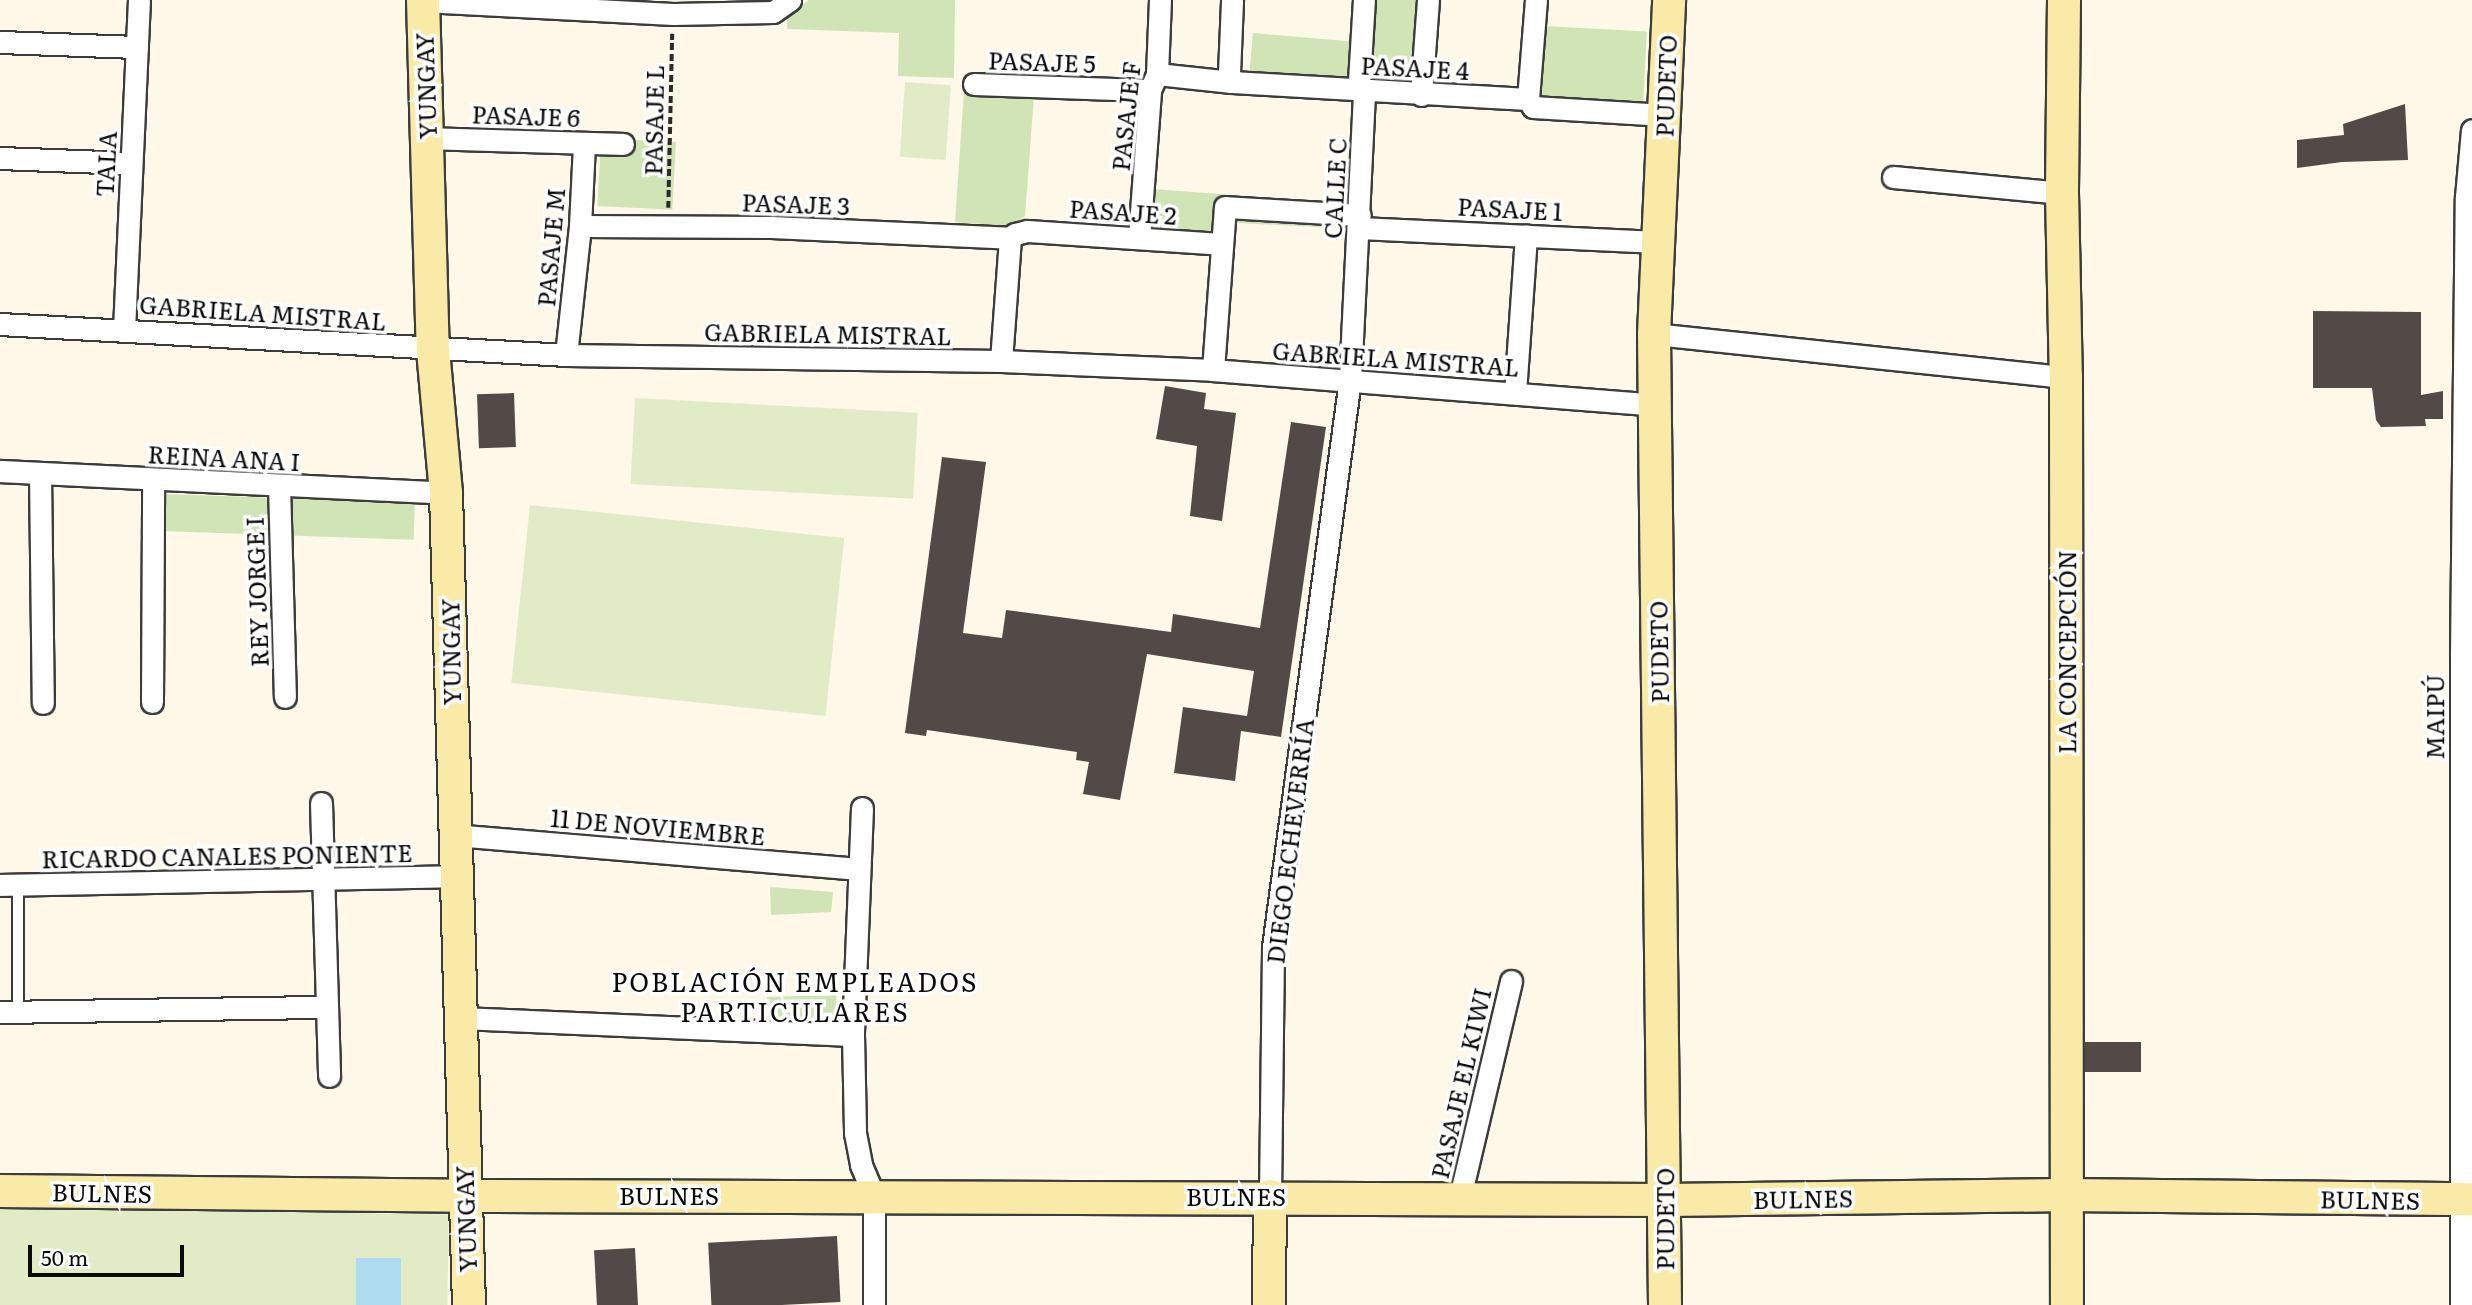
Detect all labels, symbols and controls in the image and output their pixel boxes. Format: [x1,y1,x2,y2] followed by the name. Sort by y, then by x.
[409,32,441,140] street label: YUNGAY
[1649,34,1681,138] street label: PUDETO
[988,45,1096,77] street label: PASAJE 5
[1360,50,1470,84] street label: PASAJE 4
[1105,60,1145,172] street label: PASAJE F
[638,64,668,176] street label: PASAJE L
[471,99,581,131] street label: PASAJE 6
[89,130,121,198] street label: TALA
[1317,137,1351,239] street label: CALLE C
[530,186,570,308] street label: PASAJE M
[741,187,851,219] street label: PASAJE 3
[1457,191,1563,225] street label: PASAJE 1
[1068,193,1178,229] street label: PASAJE 2
[139,289,387,335] street label: GABRIELA MISTRAL
[704,316,952,350] street label: GABRIELA MISTRAL
[1272,335,1520,381] street label: GABRIELA MISTRAL
[147,439,301,475] street label: REINA ANA I
[239,516,273,668] street label: REY JORGE I
[2052,550,2080,754] street label: LA CONCEPCIÓN
[435,598,465,706] street label: YUNGAY
[1643,600,1673,704] street label: PUDETO
[2420,674,2448,760] street label: MAIPÚ
[1260,717,1318,965] street label: DIEGO ECHEVERRÍA
[549,802,767,850] street label: 11 DE NOVIEMBRE
[41,837,413,873] street label: RICARDO CANALES PONIENTE
[614,965,976,1026] district label: POBLACIÓN EMPLEADOS PARTICULARES
[1424,985,1496,1181] street label: PASAJE EL KIWI
[449,1165,481,1273] street label: YUNGAY
[1650,1168,1678,1270] street label: PUDETO
[52,1177,152,1207] street label: BULNES
[619,1181,719,1209] street label: BULNES
[1186,1182,1286,1210] street label: BULNES
[1753,1183,1853,1213] street label: BULNES
[2320,1184,2420,1214] street label: BULNES
[32,1232,187,1276] scale bar
[41,1241,88,1272] text: 50 m

